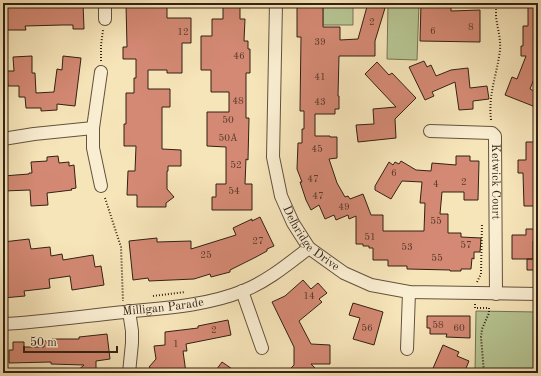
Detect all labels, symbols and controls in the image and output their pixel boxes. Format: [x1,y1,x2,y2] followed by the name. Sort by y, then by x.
[369,17,375,27] house number: 2
[468,22,474,32] house number: 8
[430,26,436,36] house number: 6
[177,27,189,37] house number: 12
[314,37,326,47] house number: 39
[233,51,245,61] house number: 46
[314,72,326,82] house number: 41
[232,96,244,106] house number: 48
[314,97,326,107] house number: 43
[222,115,234,125] house number: 50
[218,133,238,143] house number: 50A
[311,144,323,154] house number: 45
[489,144,502,220] street label: Ketwick Court
[230,160,242,170] house number: 52
[391,168,397,178] house number: 6
[307,174,319,184] house number: 47
[461,177,467,187] house number: 2
[433,179,439,189] house number: 4
[228,186,240,196] house number: 54
[312,191,324,201] house number: 47
[338,202,350,212] house number: 49
[280,204,342,274] street label: Delbridge Drive
[430,216,442,226] house number: 55
[364,232,376,242] house number: 51
[252,236,264,246] house number: 27
[460,240,472,250] house number: 57
[401,242,413,252] house number: 53
[200,250,212,260] house number: 25
[431,253,443,263] house number: 55
[303,291,315,301] house number: 14
[122,296,205,318] street label: Milligan Parade
[432,320,444,330] house number: 58
[361,323,373,333] house number: 56
[453,323,465,333] house number: 60
[211,325,217,335] house number: 2
[24,328,117,354] scale bar
[30,336,57,349] text: 50 m
[173,339,179,349] house number: 1

